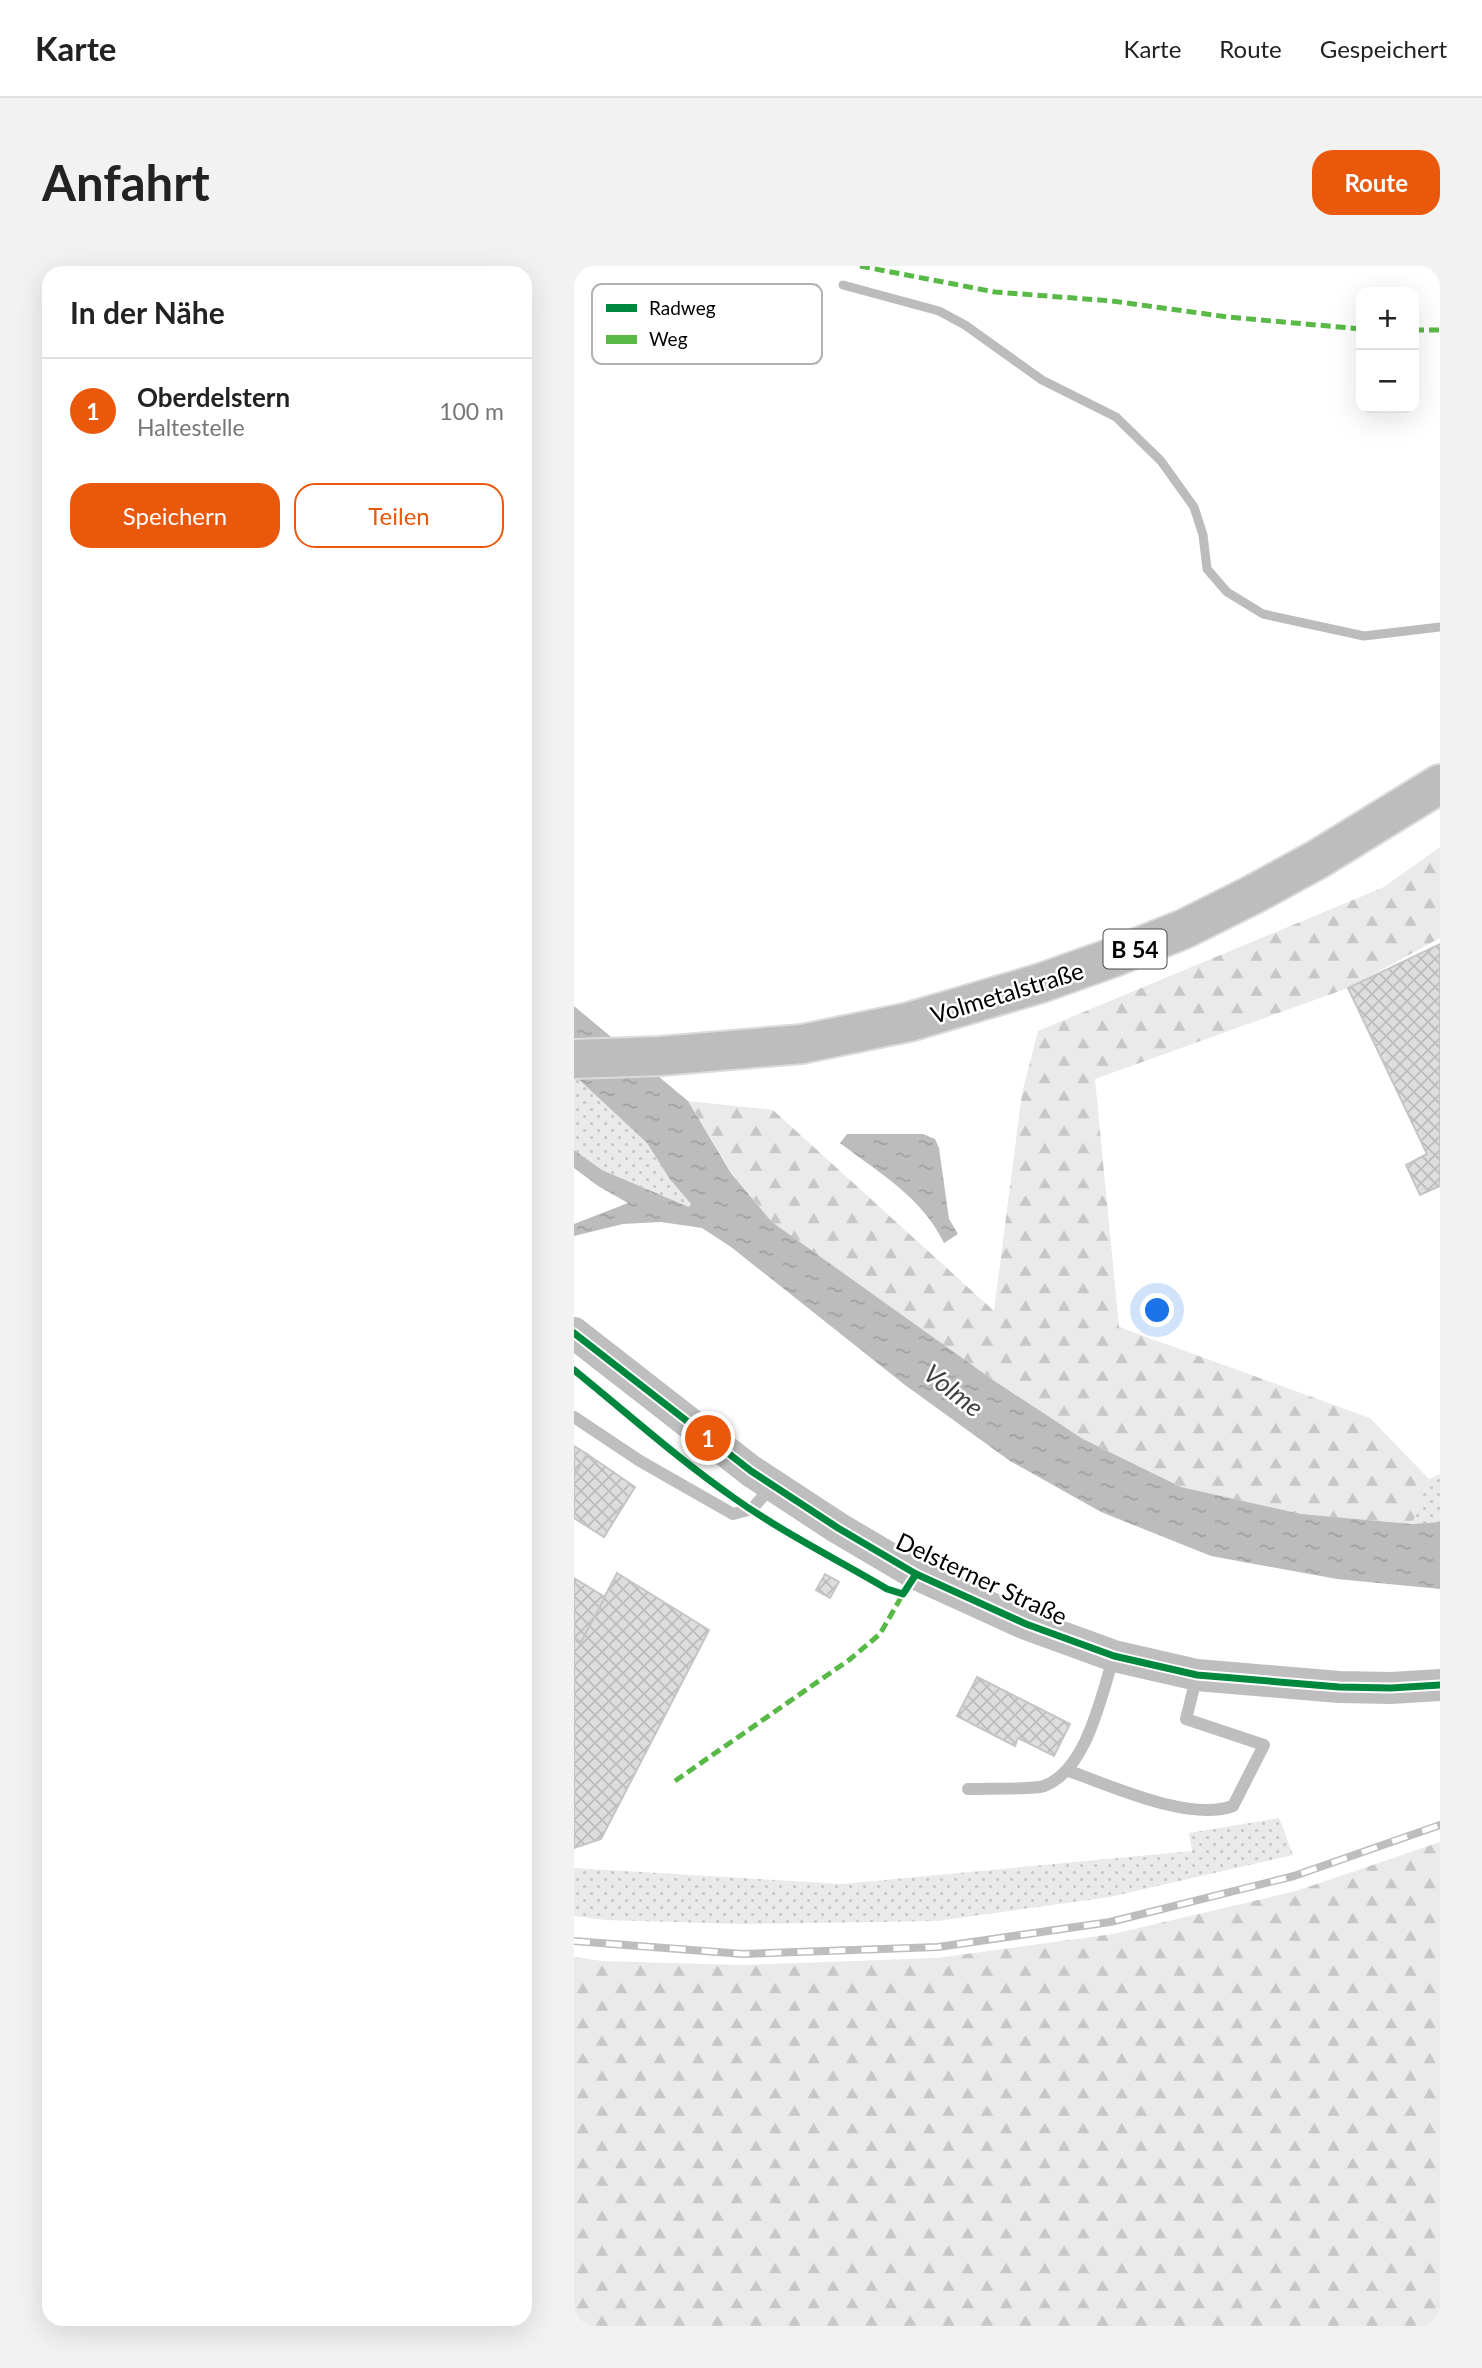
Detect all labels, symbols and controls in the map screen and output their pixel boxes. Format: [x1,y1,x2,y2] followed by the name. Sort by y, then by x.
[35,28,116,68] text: Karte
[1124,34,1181,63] text: Karte
[1219,34,1282,63] text: Route
[1320,34,1447,63] text: Gespeichert
[1312,150,1440,215] button: Route
[42,153,210,211] text: Anfahrt
[592,284,822,364] legend
[1356,287,1419,413] map controls
[1356,287,1419,350] button: +
[70,294,225,330] text: In der Nähe
[649,296,716,319] text: Radweg
[649,327,688,350] text: Weg
[1356,350,1419,413] button: −
[137,381,290,413] text: Oberdelstern
[86,397,100,425] text: 1
[439,397,504,425] text: 100 m
[137,413,245,441] text: Haltestelle
[70,483,280,548] button: Speichern
[294,483,504,548] button: Teilen
[1104,930,1166,968] road number: B 54
[927,955,1087,1029] street label: Volmetalstraße
[1140,1293,1174,1327] your location
[918,1357,990,1423] water label: Volme
[685,1412,731,1464] pin: 1
[892,1526,1072,1630] street label: Delsterner Straße

